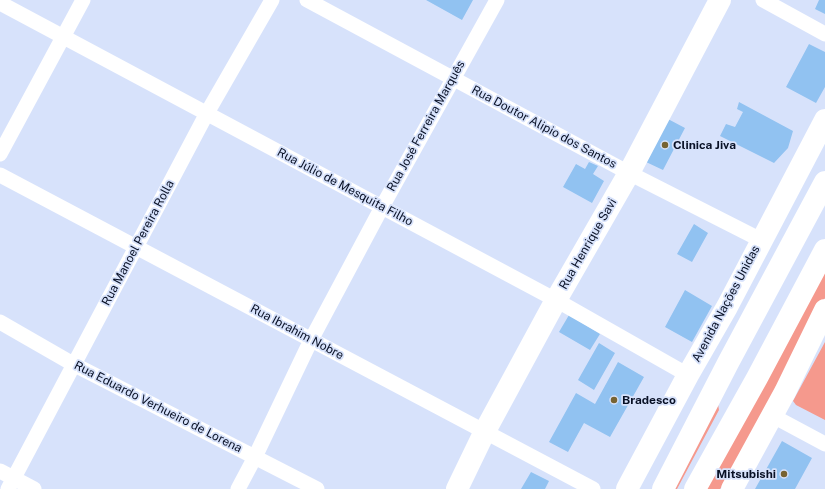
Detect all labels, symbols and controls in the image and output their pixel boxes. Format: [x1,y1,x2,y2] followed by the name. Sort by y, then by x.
[384,58,468,194] street label: Rua José Ferreira Marquês
[469,83,619,171] street label: Rua Doutor Alipio dos Santos
[673,138,736,152] place label: Clinica Jiva
[660,140,670,150] marker: Clinica Jiva
[275,145,415,229] street label: Rua Júlio de Mesquita Filho
[99,178,177,308] street label: Rua Manoel Pereira Rolla
[556,196,620,292] street label: Rua Henrique Savi
[689,243,763,365] street label: Avenida Nações Unidas
[248,301,346,363] street label: Rua Ibrahim Nobre
[72,358,244,456] street label: Rua Eduardo Verhueiro de Lorena
[622,393,676,407] place label: Bradesco
[609,395,619,405] marker: Bradesco
[716,467,776,481] place label: Mitsubishi
[779,469,789,479] marker: Mitsubishi

